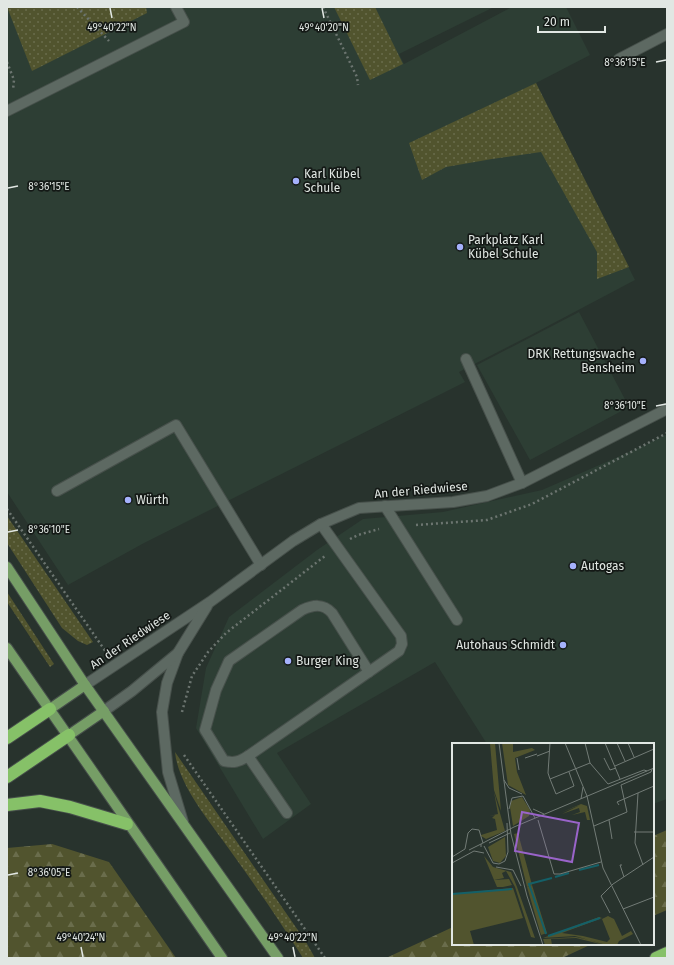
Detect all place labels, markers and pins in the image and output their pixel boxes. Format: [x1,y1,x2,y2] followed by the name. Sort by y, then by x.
[304,167,360,195] place label: Karl Kübel Schule
[291,176,301,186] marker: Karl Kübel Schule
[468,233,544,261] place label: Parkplatz Karl Kübel Schule
[455,242,465,252] marker: Parkplatz Karl Kübel Schule
[527,347,635,375] place label: DRK Rettungswache Bensheim
[638,356,648,366] marker: DRK Rettungswache Bensheim
[136,493,169,507] place label: Würth
[123,495,133,505] marker: Würth
[581,559,624,573] place label: Autogas
[568,561,578,571] marker: Autogas
[456,638,556,652] place label: Autohaus Schmidt
[558,640,568,650] marker: Autohaus Schmidt
[296,654,360,668] place label: Burger King
[283,656,293,666] marker: Burger King

